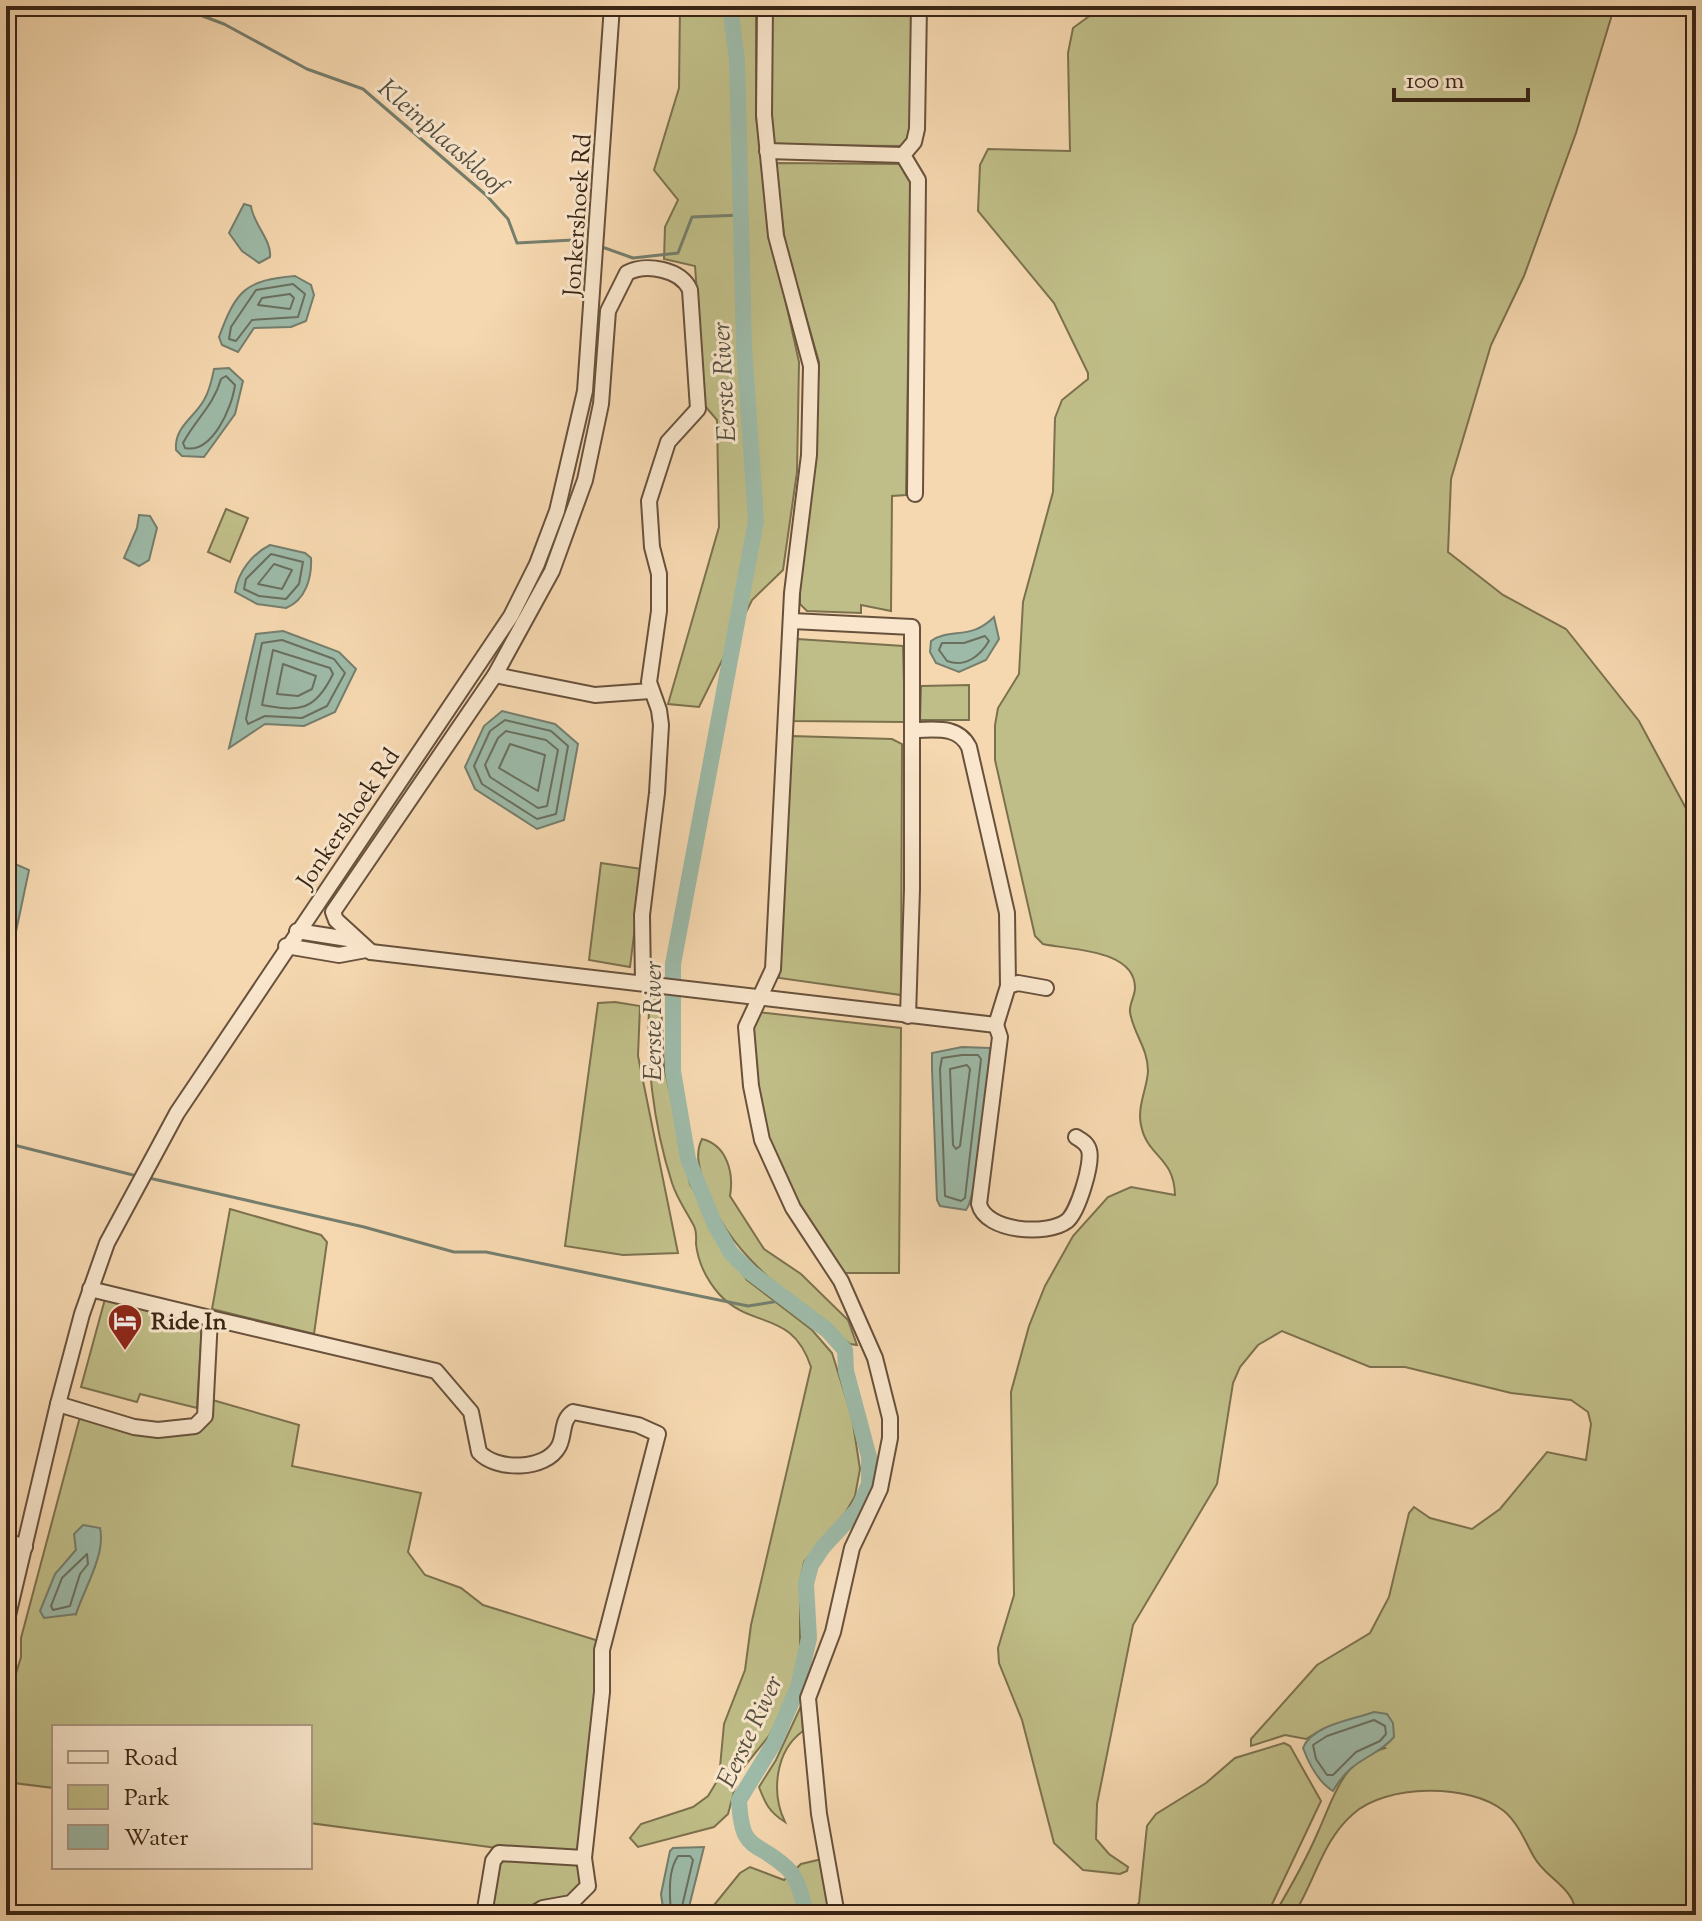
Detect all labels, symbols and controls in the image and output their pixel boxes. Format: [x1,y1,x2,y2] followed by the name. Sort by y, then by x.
[1394,52,1528,102] scale bar
[1406,65,1464,99] text: 100 m
[369,71,516,206] water label: Kleinplaaskloof
[556,132,602,300] street label: Jonkershoek Rd
[704,321,747,443] water label: Eerste River
[289,742,410,898] street label: Jonkershoek Rd
[636,961,673,1081] water label: Eerste River
[106,1302,144,1352] hotel icon: Ride In
[151,1306,227,1340] place label: Ride In
[709,1670,794,1795] water label: Eerste River
[52,1725,312,1869] legend
[124,1742,178,1776] text: Road
[124,1782,170,1816] text: Park
[124,1822,188,1856] text: Water

